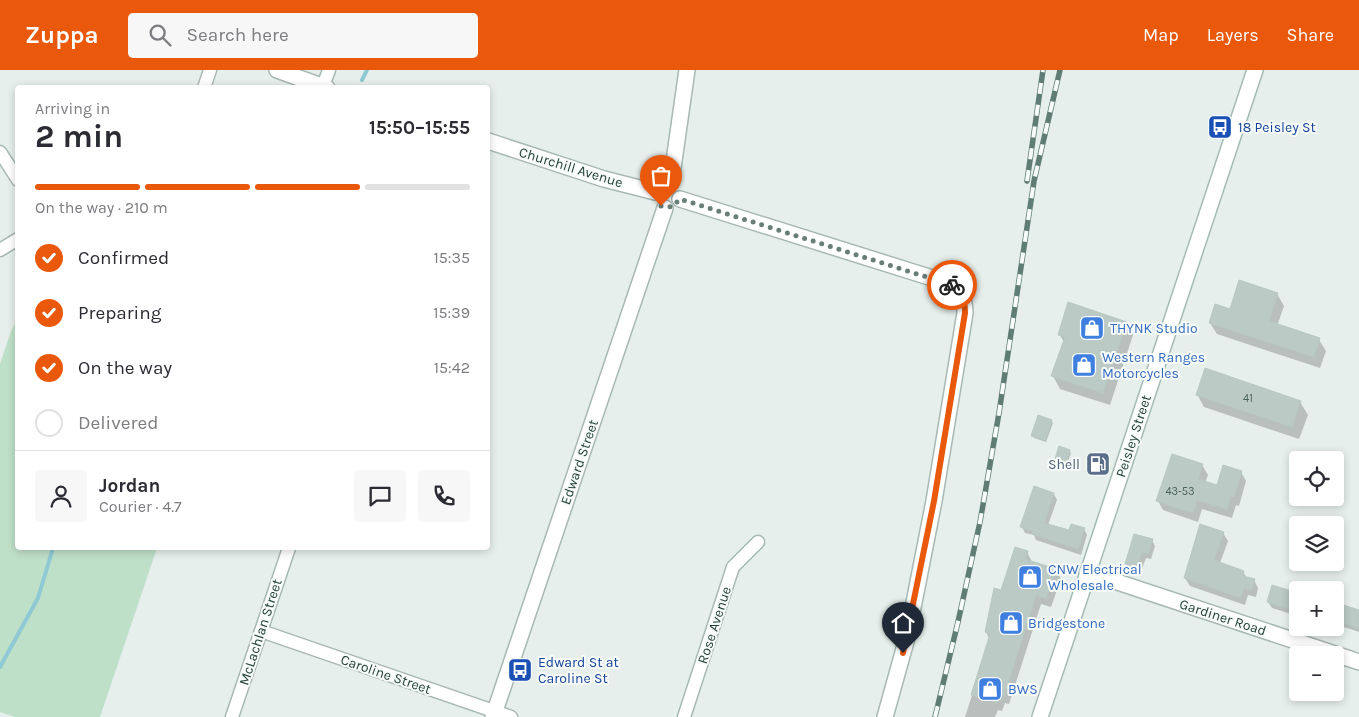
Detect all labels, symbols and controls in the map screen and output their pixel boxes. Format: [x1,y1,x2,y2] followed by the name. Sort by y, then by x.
[128,13,478,58] search box
[25,21,98,49] text: Zuppa
[146,21,174,49] icon: search
[186,24,289,46] text: Search here
[1143,24,1179,46] text: Map
[1207,24,1259,46] text: Layers
[1287,24,1334,46] text: Share
[35,99,110,118] text: Arriving in
[1207,114,1233,140] bus stop icon: 18 Peisley St
[369,117,470,139] text: 15:50–15:55
[35,118,123,155] text: 2 min
[1238,119,1316,136] place label: 18 Peisley St
[517,144,625,191] street label: Churchill Avenue
[640,155,682,206] pin
[647,162,675,190] icon: bag
[35,198,168,217] text: On the way · 210 m
[35,244,63,272] icon: check
[78,247,169,269] text: Confirmed
[434,248,470,267] text: 15:35
[927,260,977,310] courier
[938,271,966,299] icon: bike
[35,299,63,327] icon: check
[78,302,161,324] text: Preparing
[433,303,470,322] text: 15:39
[1079,315,1105,341] shop icon: THYNK Studio
[1110,320,1198,337] place label: THYNK Studio
[1102,349,1205,382] place label: Western Ranges Motorcycles
[1071,352,1097,378] shop icon: Western Ranges Motorcycles
[35,354,63,382] icon: check
[78,357,172,379] text: On the way
[434,358,470,377] text: 15:42
[1243,392,1253,405] house number: 41
[1112,393,1155,480] street label: Peisley Street
[78,412,158,434] text: Delivered
[557,417,602,507] street label: Edward Street
[1085,451,1111,477] fuel station icon: Shell
[1289,451,1344,701] map controls
[1289,451,1344,506] button: locate
[1048,456,1080,473] place label: Shell
[35,470,87,522] button: person
[354,470,406,522] button: chat
[418,470,470,522] button: phone
[99,475,160,497] text: Jordan
[1165,485,1195,498] house number: 43-53
[99,497,182,516] text: Courier · 4.7
[1289,516,1344,571] button: layers
[1048,561,1142,594] place label: CNW Electrical Wholesale
[1017,564,1043,590] shop icon: CNW Electrical Wholesale
[235,577,286,687] street label: McLachlan Street
[1289,581,1344,636] button: +
[694,584,735,666] street label: Rose Avenue
[1177,595,1269,640] street label: Gardiner Road
[882,602,924,653] pin
[889,609,917,637] icon: home
[998,610,1024,636] shop icon: Bridgestone
[1028,615,1105,632] place label: Bridgestone
[1289,646,1344,701] button: −
[338,651,433,698] street label: Caroline Street
[538,654,619,687] place label: Edward St at Caroline St
[507,657,533,683] bus stop icon: Edward St at Caroline St
[977,676,1003,702] shop icon: BWS
[1008,681,1038,698] place label: BWS

